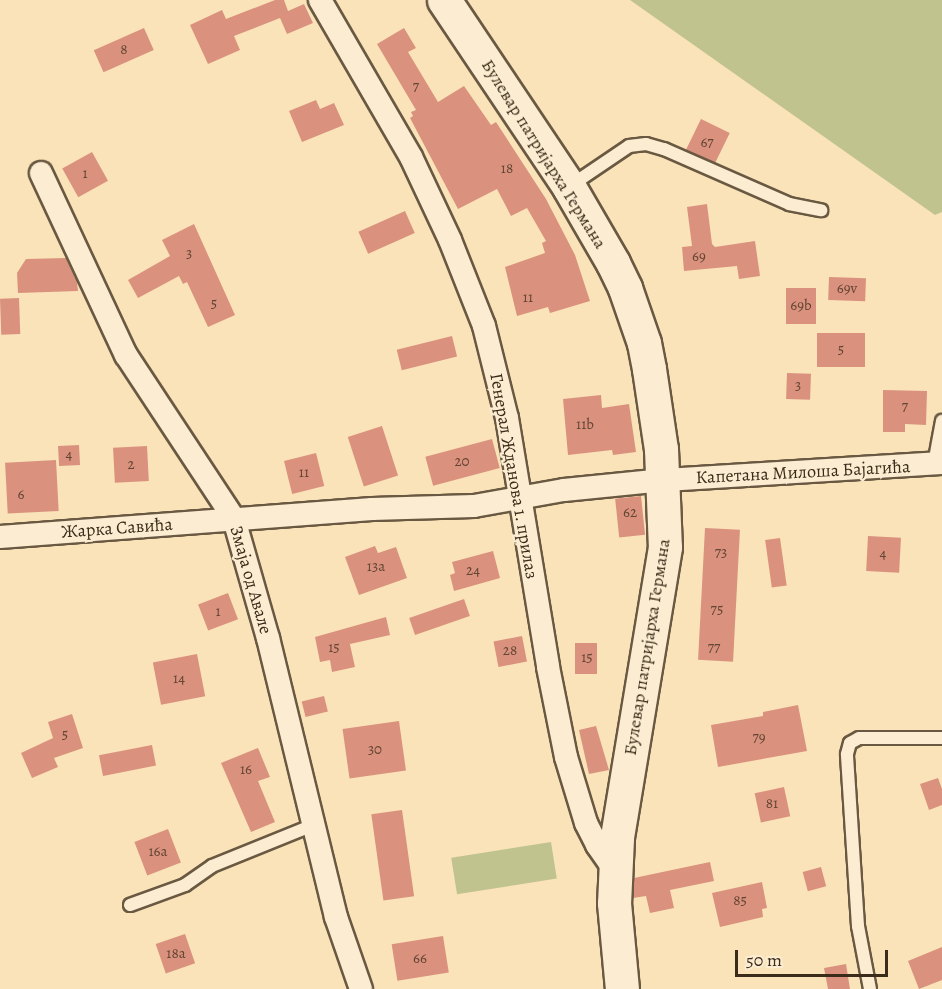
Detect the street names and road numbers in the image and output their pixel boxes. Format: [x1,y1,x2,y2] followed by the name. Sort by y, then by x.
[477,55,611,253] street label: Булевар патријарха Германа
[485,371,543,581] street label: Генерал Жданова 1. прилаз
[695,456,911,488] street label: Капетана Милоша Бајагића
[61,513,173,543] street label: Жарка Савића
[225,523,277,637] street label: Змаја од Авале
[619,537,675,757] street label: Булевар патријарха Германа

